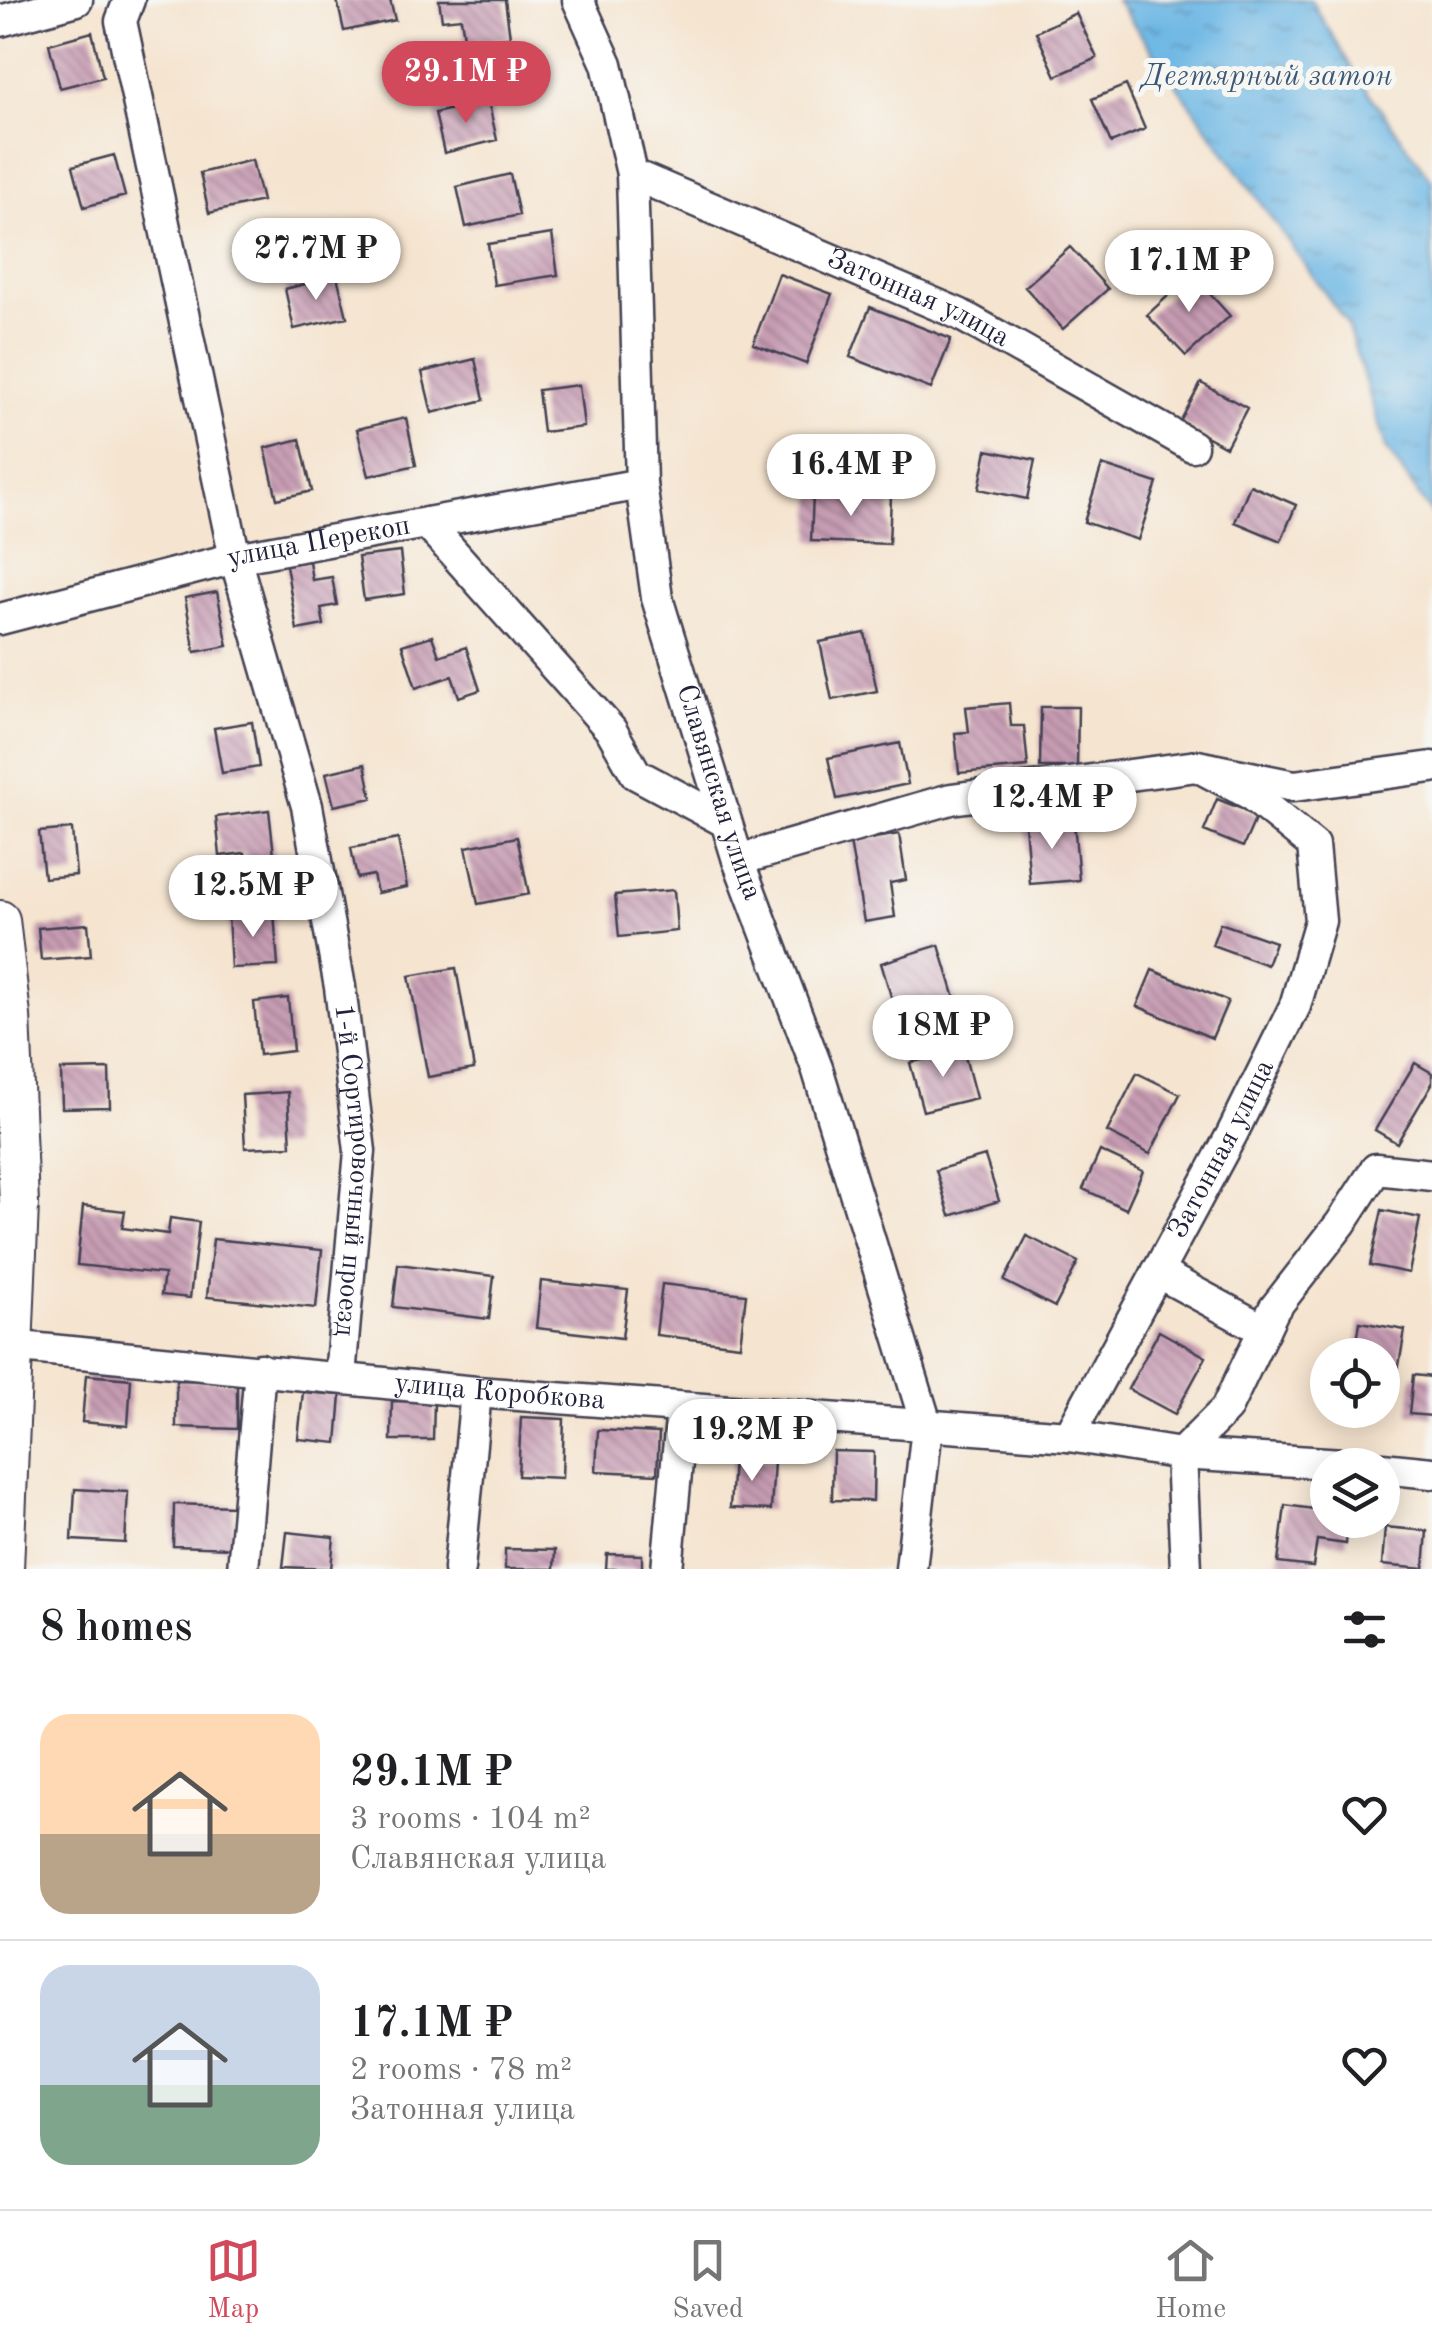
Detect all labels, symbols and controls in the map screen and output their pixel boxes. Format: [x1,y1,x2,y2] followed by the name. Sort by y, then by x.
[374,41,558,126] pin: 29.1M ₽
[404,57,528,89] text: 29.1M ₽
[1138,62,1392,92] water label: Дегтярный затон
[224,218,408,303] pin: 27.7M ₽
[1097,230,1281,315] pin: 17.1M ₽
[254,234,378,266] text: 27.7M ₽
[823,245,1014,353] street label: Затонная улица
[1127,246,1251,278] text: 17.1M ₽
[759,434,943,519] pin: 16.4M ₽
[789,450,913,482] text: 16.4M ₽
[224,512,412,573] street label: улица Перекоп
[671,681,766,904] street label: Славянская улица
[960,767,1144,852] pin: 12.4M ₽
[990,783,1114,815] text: 12.4M ₽
[161,855,345,940] pin: 12.5M ₽
[191,871,315,903] text: 12.5M ₽
[873,995,1013,1080] pin: 18M ₽
[328,1002,375,1338] street label: 1-й Сортировочный проезд
[894,1011,992,1043] text: 18M ₽
[1164,1056,1280,1243] street label: Затонная улица
[1310,1338,1400,1538] map controls
[1310,1338,1400,1428] button: locate
[393,1370,606,1416] street label: улица Коробкова
[660,1399,844,1484] pin: 19.2M ₽
[690,1415,814,1447] text: 19.2M ₽
[1310,1448,1400,1538] button: layers
[1337,1602,1392,1657] icon: filters
[40,1608,192,1650] text: 8 homes
[350,1753,513,1795] text: 29.1M ₽
[120,1754,240,1874] icon: home
[1337,1787,1392,1842] icon: heart
[350,1804,591,1836] text: 3 rooms · 104 m²
[350,1844,606,1876] text: Славянская улица
[350,2004,513,2046] text: 17.1M ₽
[120,2005,240,2125] icon: home
[1337,2038,1392,2093] icon: heart
[350,2055,572,2087] text: 2 rooms · 78 m²
[350,2095,575,2127] text: Затонная улица
[206,2233,261,2328] tab: Map
[672,2233,744,2328] tab: Saved
[1155,2233,1226,2328] tab: Home

